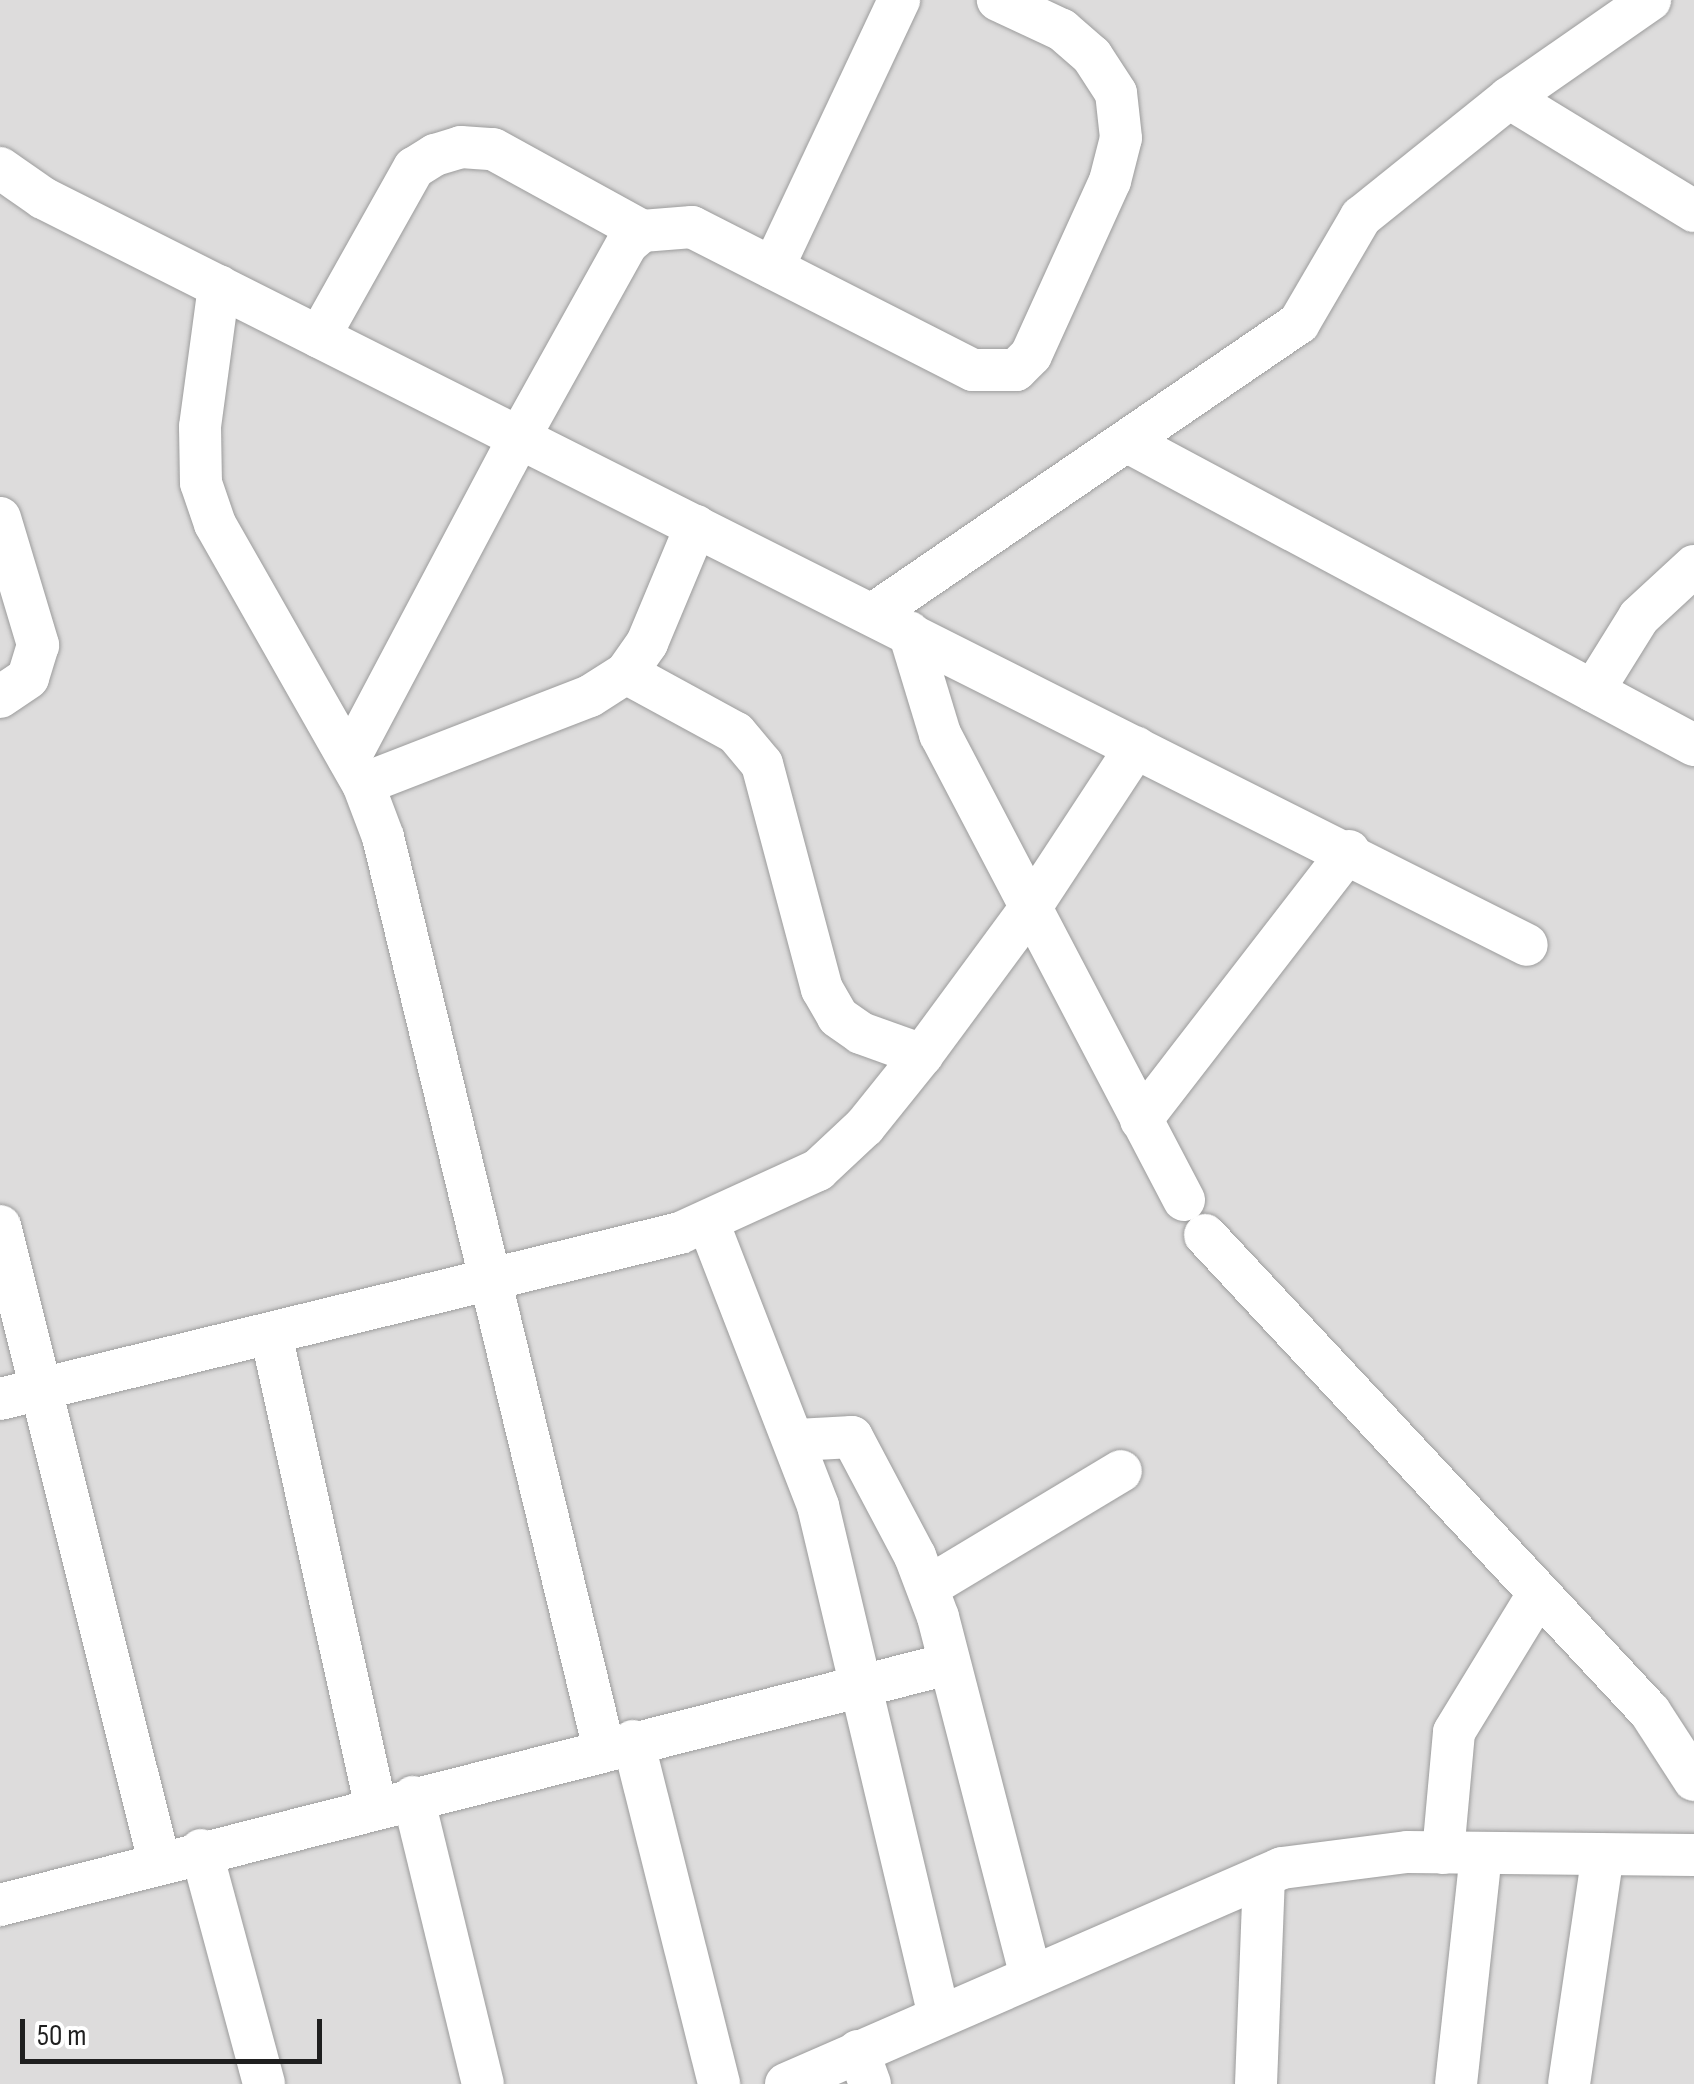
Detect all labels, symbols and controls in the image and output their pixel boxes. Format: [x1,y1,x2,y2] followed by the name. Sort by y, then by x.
[25,1999,328,2061] scale bar
[37,2018,86,2054] text: 50 m

